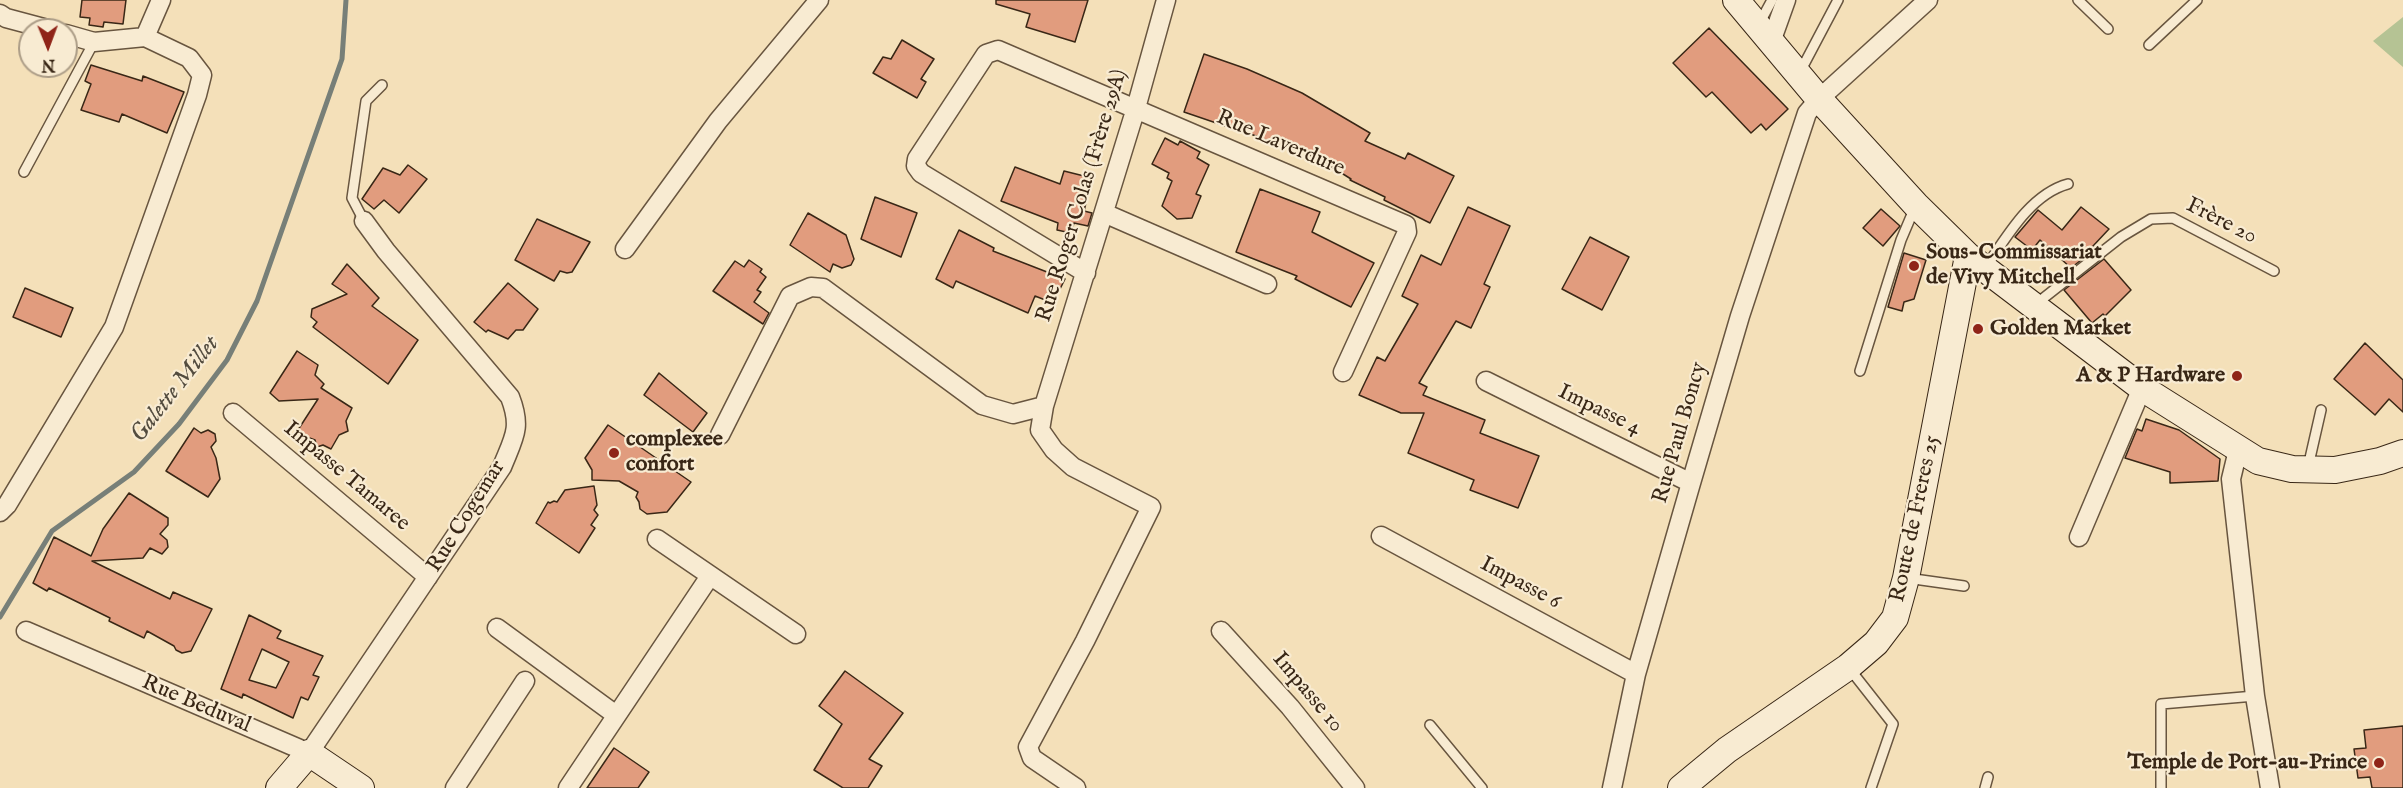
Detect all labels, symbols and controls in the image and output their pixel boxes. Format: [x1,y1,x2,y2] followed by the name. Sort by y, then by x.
[18,18,78,78] north arrow
[41,54,55,74] text: N
[1032,66,1134,326] street label: Rue Roger Colas (Frère 29A)
[1212,105,1348,183] street label: Rue Laverdure
[2181,193,2261,251] street label: Frère 20
[1926,240,2102,292] place label: Sous-Commissariat de Vivy Mitchell
[1907,259,1921,273] marker: Sous-Commissariat de Vivy Mitchell
[1990,316,2131,342] place label: Golden Market
[1971,322,1985,336] marker: Golden Market
[125,331,227,449] water label: Galette Millet
[1648,359,1714,507] street label: Rue Paul Boncy
[2076,363,2225,389] place label: A & P Hardware
[2230,369,2244,383] marker: A & P Hardware
[1553,380,1645,442] street label: Impasse 4
[277,416,415,538] street label: Impasse Tamaree
[626,427,723,478] place label: complexee confort
[1885,433,1947,605] street label: Route de Freres 25
[607,446,621,460] marker: complexee confort
[422,456,512,578] street label: Rue Cogemar
[1475,552,1565,616] street label: Impasse 6
[1266,647,1348,739] street label: Impasse 10
[137,670,255,740] street label: Rue Beduval
[2128,750,2367,776] place label: Temple de Port-au-Prince
[2372,756,2386,770] marker: Temple de Port-au-Prince

